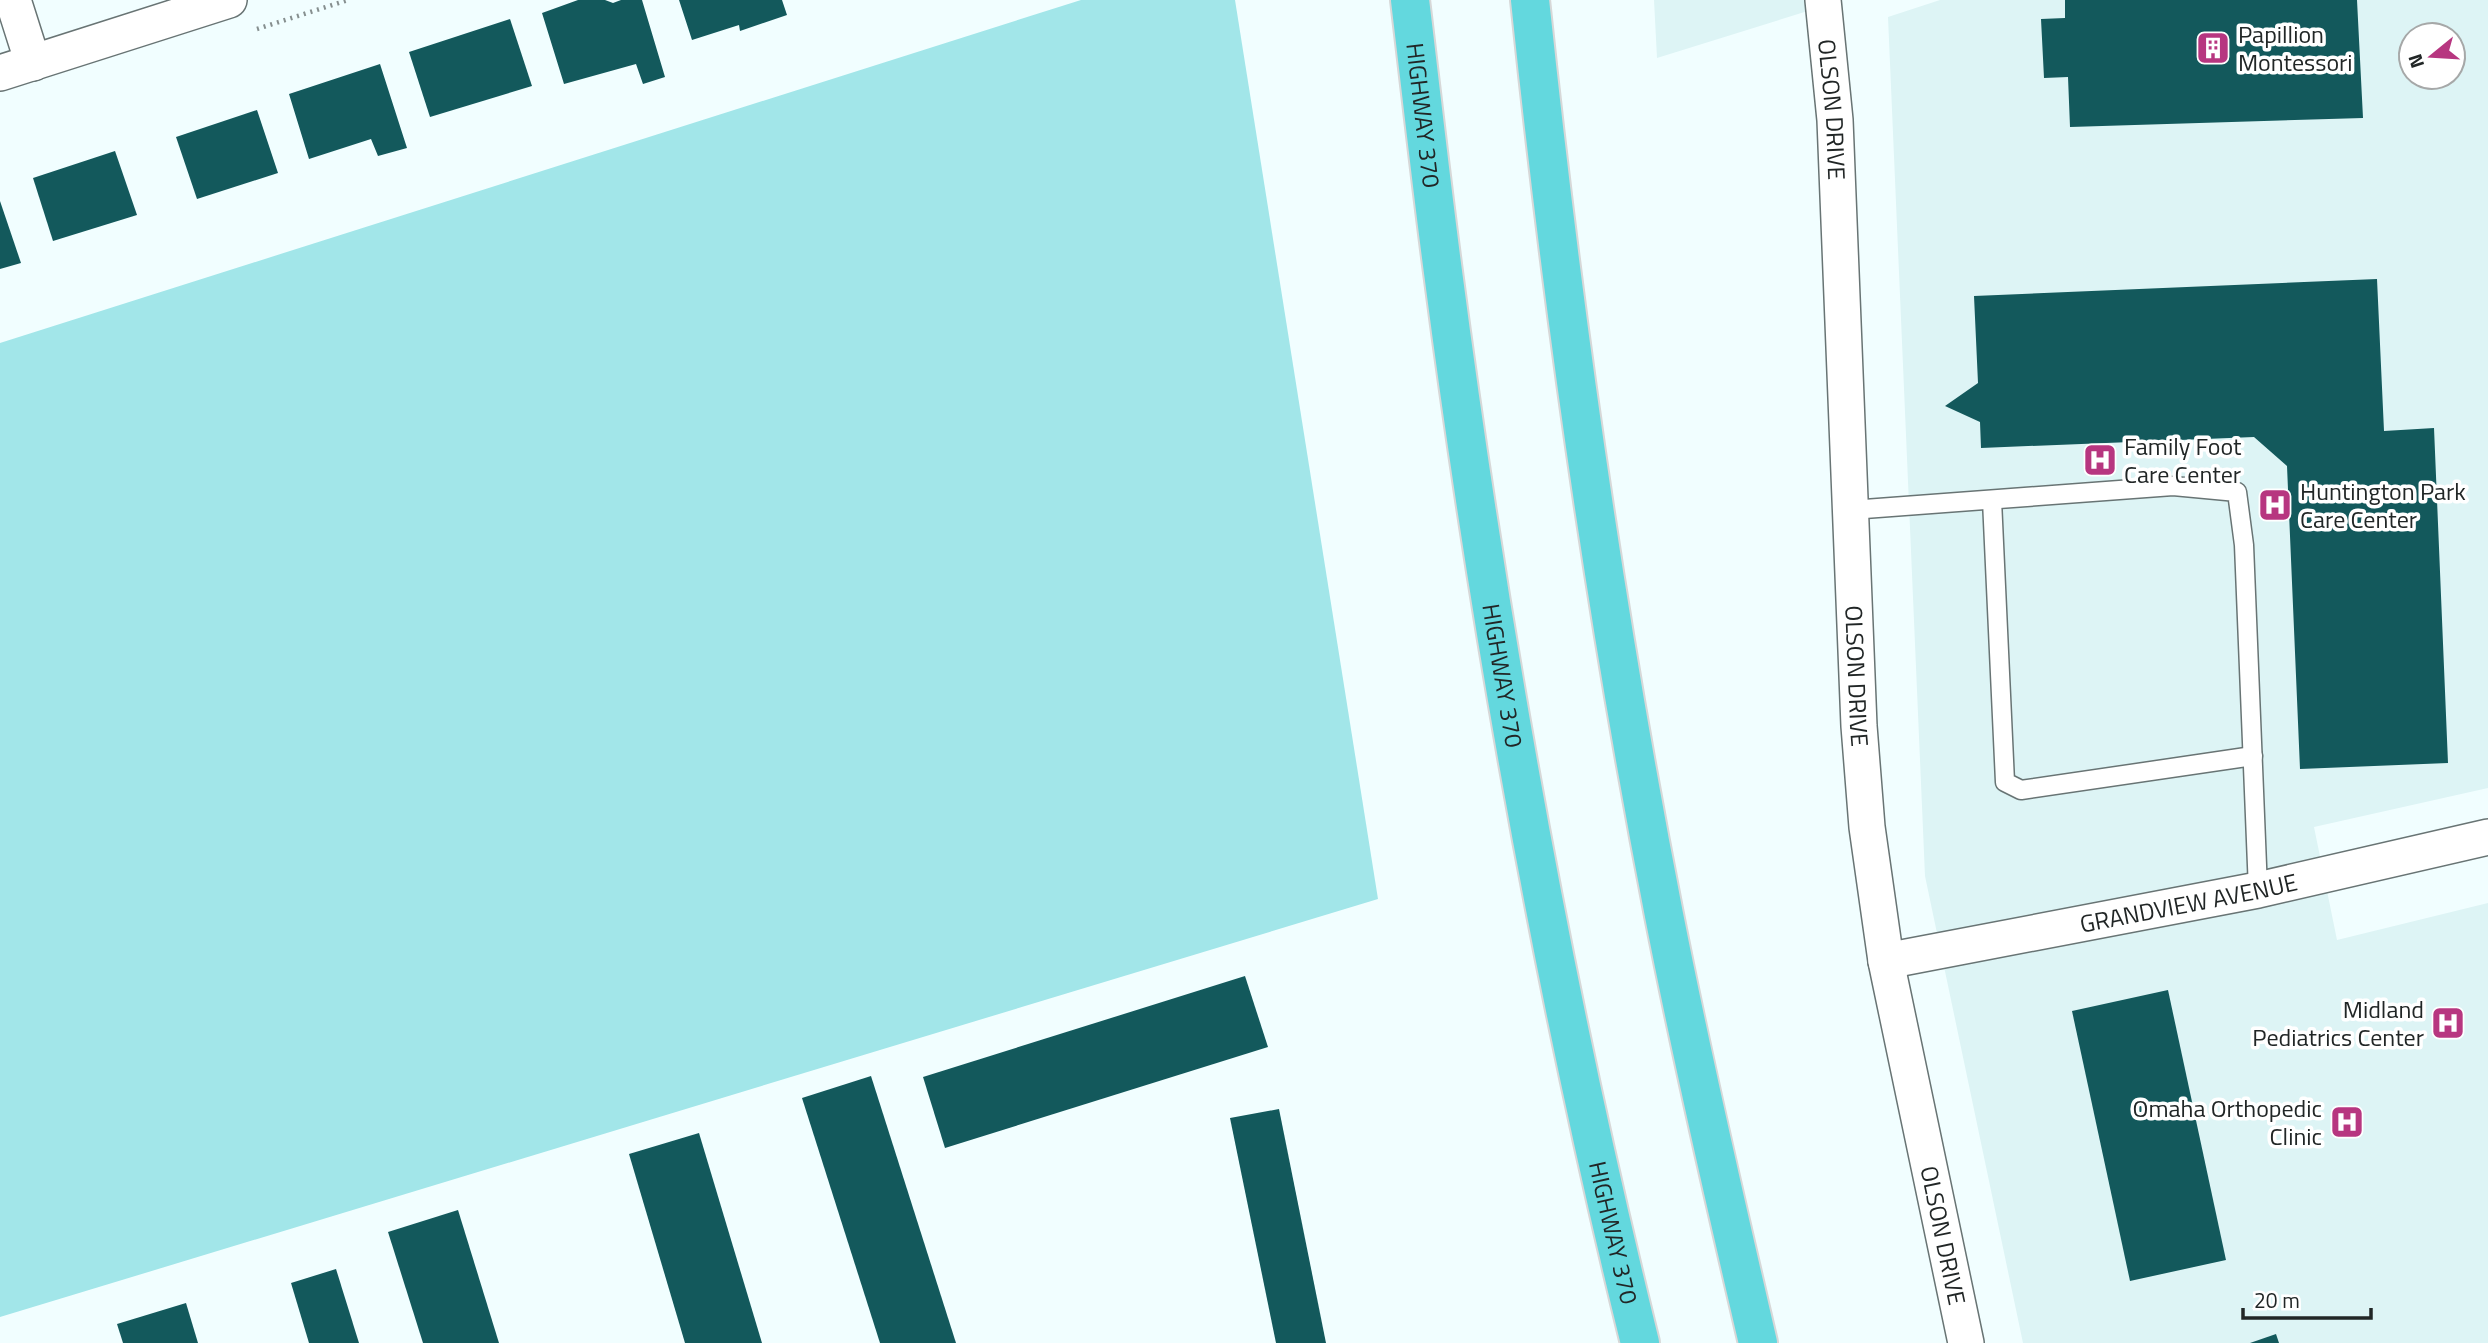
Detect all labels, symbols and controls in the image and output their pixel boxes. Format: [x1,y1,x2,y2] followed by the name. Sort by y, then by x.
[2238,16,2353,80] place label: Papillion Montessori
[2397,21,2467,91] north arrow
[2194,29,2232,67] building icon: Papillion Montessori
[1809,37,1855,181] street label: OLSON DRIVE
[1397,41,1450,190] street label: HIGHWAY 370
[2400,51,2431,72] text: N
[2124,428,2242,492] place label: Family Foot Care Center
[2081,441,2119,479] hospital icon: Family Foot Care Center
[2300,473,2466,537] place label: Huntington Park Care Center
[2256,486,2294,524] hospital icon: Huntington Park Care Center
[1473,601,1533,750] street label: HIGHWAY 370
[1836,605,1879,748] street label: OLSON DRIVE
[2077,864,2301,942] street label: GRANDVIEW AVENUE
[2252,991,2424,1055] place label: Midland Pediatrics Center
[2429,1004,2467,1042] hospital icon: Midland Pediatrics Center
[2133,1090,2322,1154] place label: Omaha Orthopedic Clinic
[2328,1103,2366,1141] hospital icon: Omaha Orthopedic Clinic
[1580,1158,1648,1308] street label: HIGHWAY 370
[1911,1163,1976,1308] street label: OLSON DRIVE
[2243,1276,2371,1320] scale bar
[2254,1284,2300,1316] text: 20 m

